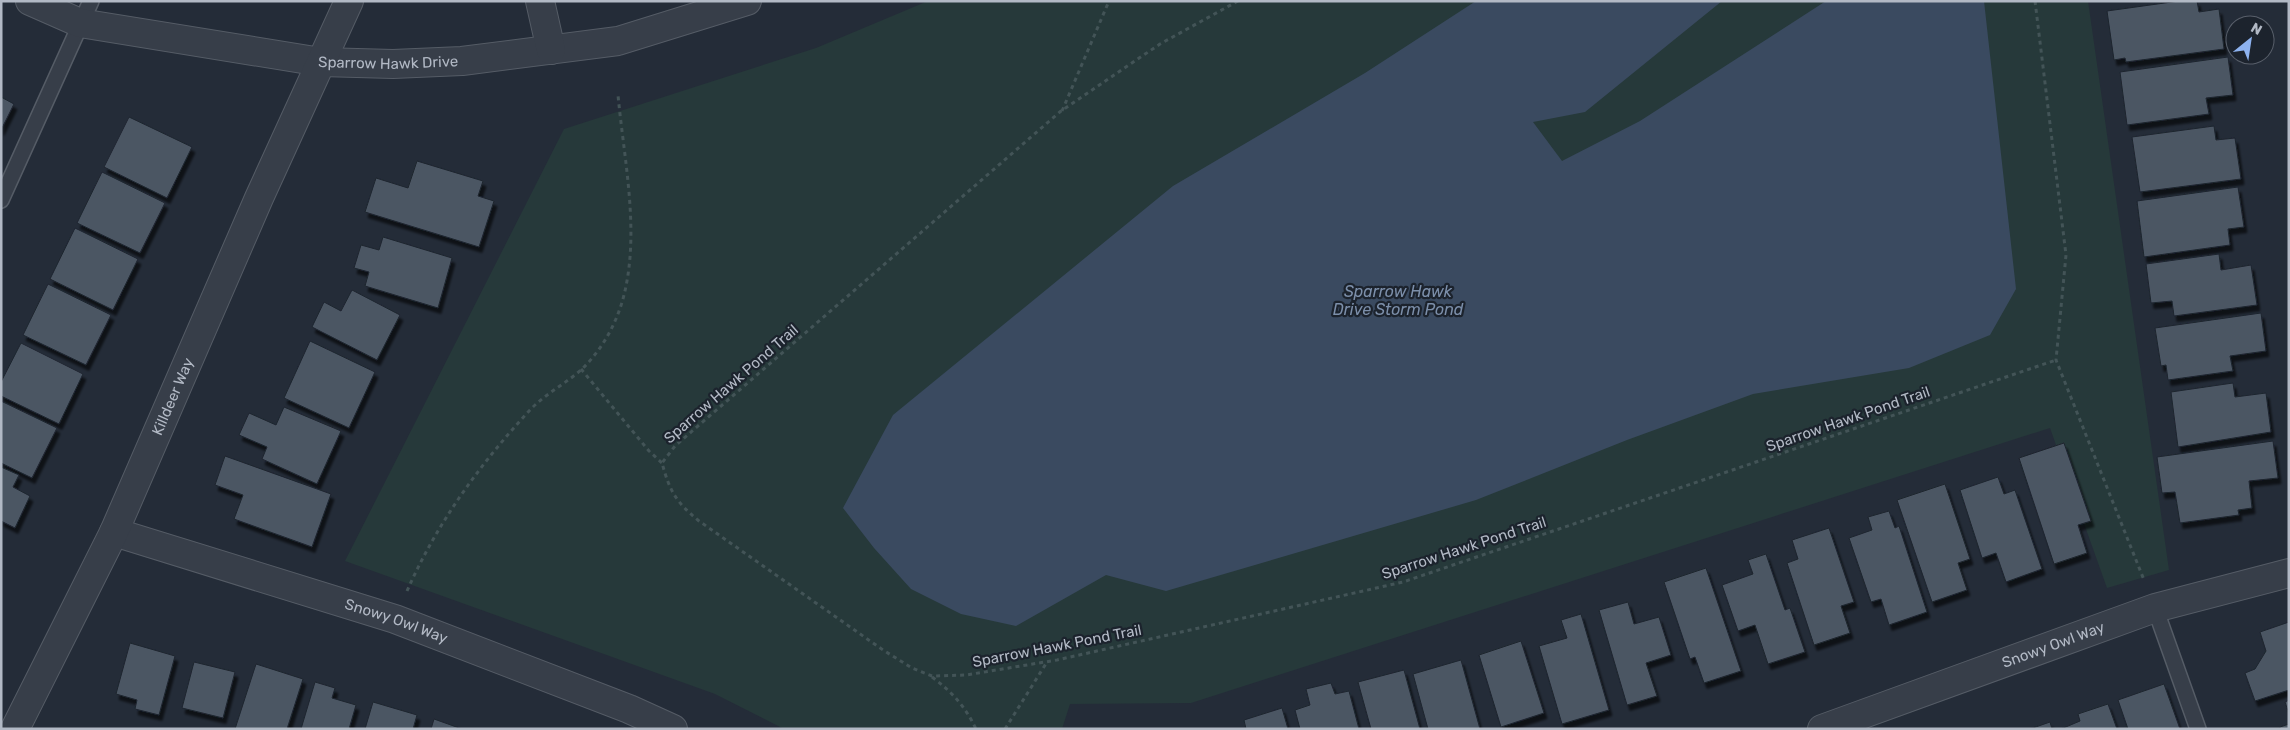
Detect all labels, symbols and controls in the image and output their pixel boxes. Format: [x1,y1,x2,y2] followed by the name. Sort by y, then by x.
[2225,15,2275,65] north arrow
[2248,19,2265,39] text: N
[318,52,459,73] street label: Sparrow Hawk Drive
[1333,282,1464,319] water label: Sparrow Hawk Drive Storm Pond
[660,321,802,447] street label: Sparrow Hawk Pond Trail
[148,355,197,438] street label: Killdeer Way
[1764,383,1932,455] street label: Sparrow Hawk Pond Trail
[1379,513,1549,583] street label: Sparrow Hawk Pond Trail
[343,595,450,647] street label: Snowy Owl Way
[1999,618,2107,672] street label: Snowy Owl Way
[971,621,1143,671] street label: Sparrow Hawk Pond Trail

